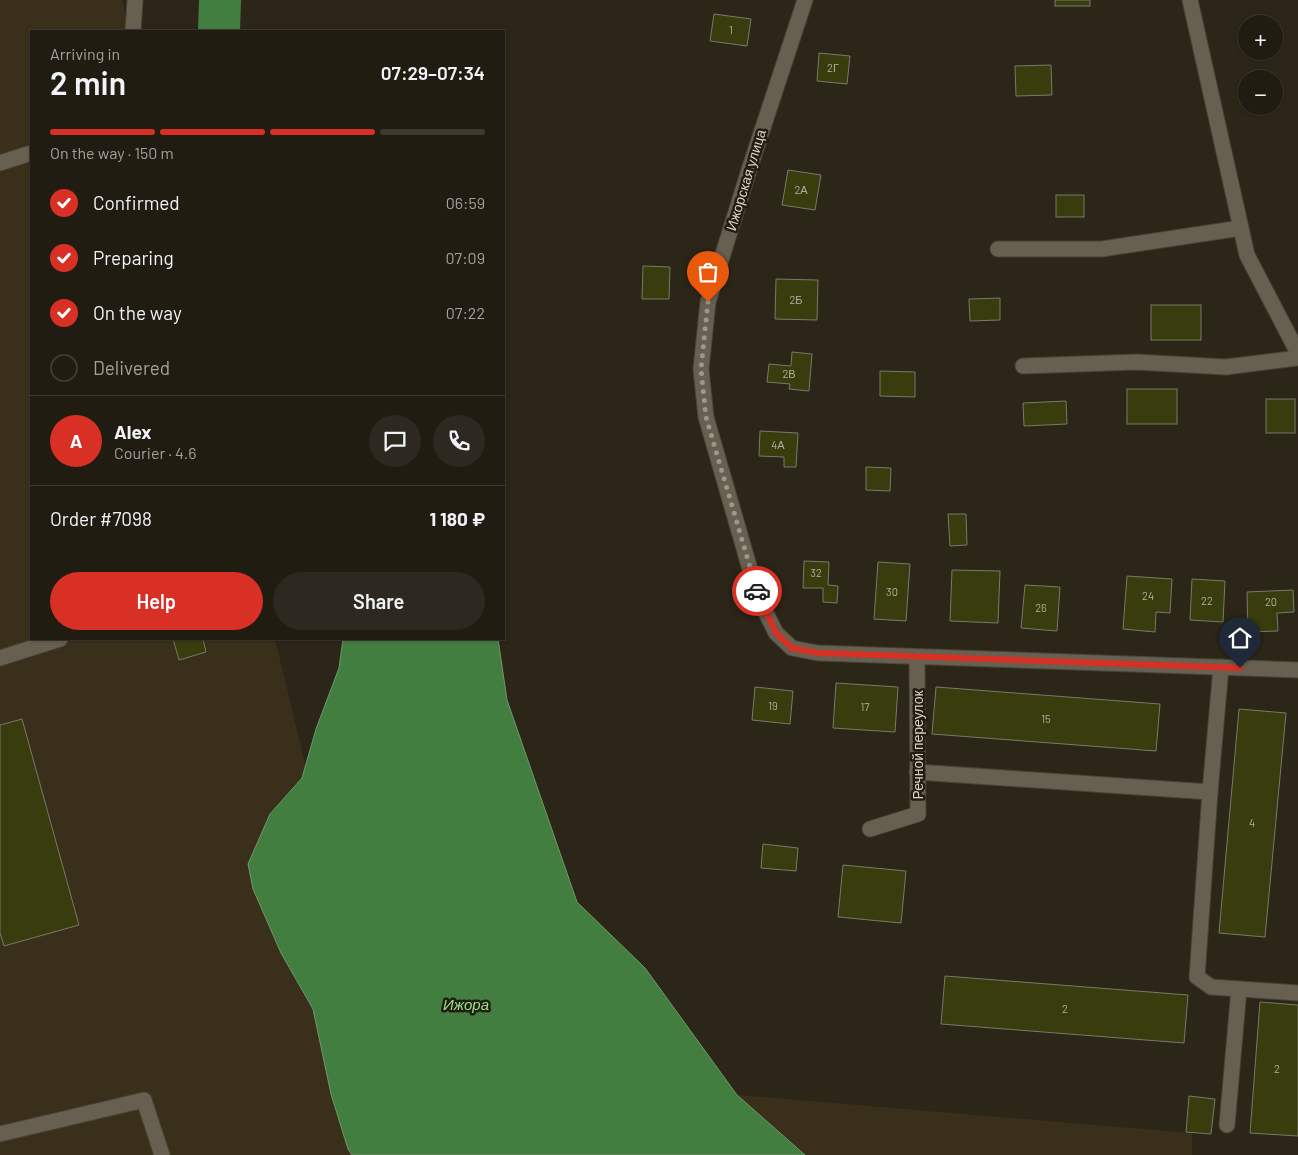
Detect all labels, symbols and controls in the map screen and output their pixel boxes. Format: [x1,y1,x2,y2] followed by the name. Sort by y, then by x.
[1238,15,1283,115] map controls
[1238,15,1283,60] button: +
[729,23,733,36] house number: 1
[50,44,120,63] text: Arriving in
[381,61,485,84] text: 07:29–07:34
[827,61,839,74] house number: 2Г
[50,63,126,101] text: 2 min
[1238,70,1283,115] button: −
[722,127,769,233] street label: Ижорская улица
[50,143,174,162] text: On the way · 150 m
[794,183,808,196] house number: 2А
[50,189,78,217] icon: check
[93,191,180,214] text: Confirmed
[446,193,485,212] text: 06:59
[50,244,78,272] icon: check
[93,246,174,269] text: Preparing
[446,248,485,267] text: 07:09
[687,251,729,302] pin
[694,258,722,286] icon: bag
[789,293,803,306] house number: 2Б
[50,299,78,327] icon: check
[93,301,182,324] text: On the way
[446,303,485,322] text: 07:22
[93,356,170,379] text: Delivered
[782,367,796,380] house number: 2В
[369,415,421,467] button: chat
[433,415,485,467] button: phone
[114,420,152,443] text: Alex
[70,429,82,452] text: A
[771,438,785,451] house number: 4А
[114,443,197,462] text: Courier · 4.6
[50,507,152,530] text: Order #7098
[430,507,485,530] text: 1 180 ₽
[732,566,782,616] courier
[810,566,822,579] house number: 32
[50,572,263,630] button: Help
[273,572,485,630] button: Share
[743,577,771,605] icon: car
[886,585,898,598] house number: 30
[1142,589,1154,602] house number: 24
[1201,594,1213,607] house number: 22
[1265,595,1277,608] house number: 20
[1035,601,1047,614] house number: 26
[1219,617,1261,668] pin
[1226,624,1254,652] icon: home
[909,690,926,800] street label: Речной переулок
[768,699,778,712] house number: 19
[860,700,870,713] house number: 17
[1041,712,1051,725] house number: 15
[1249,816,1255,829] house number: 4
[443,995,489,1013] water label: Ижора
[1062,1002,1068,1015] house number: 2
[1274,1062,1280,1075] house number: 2

